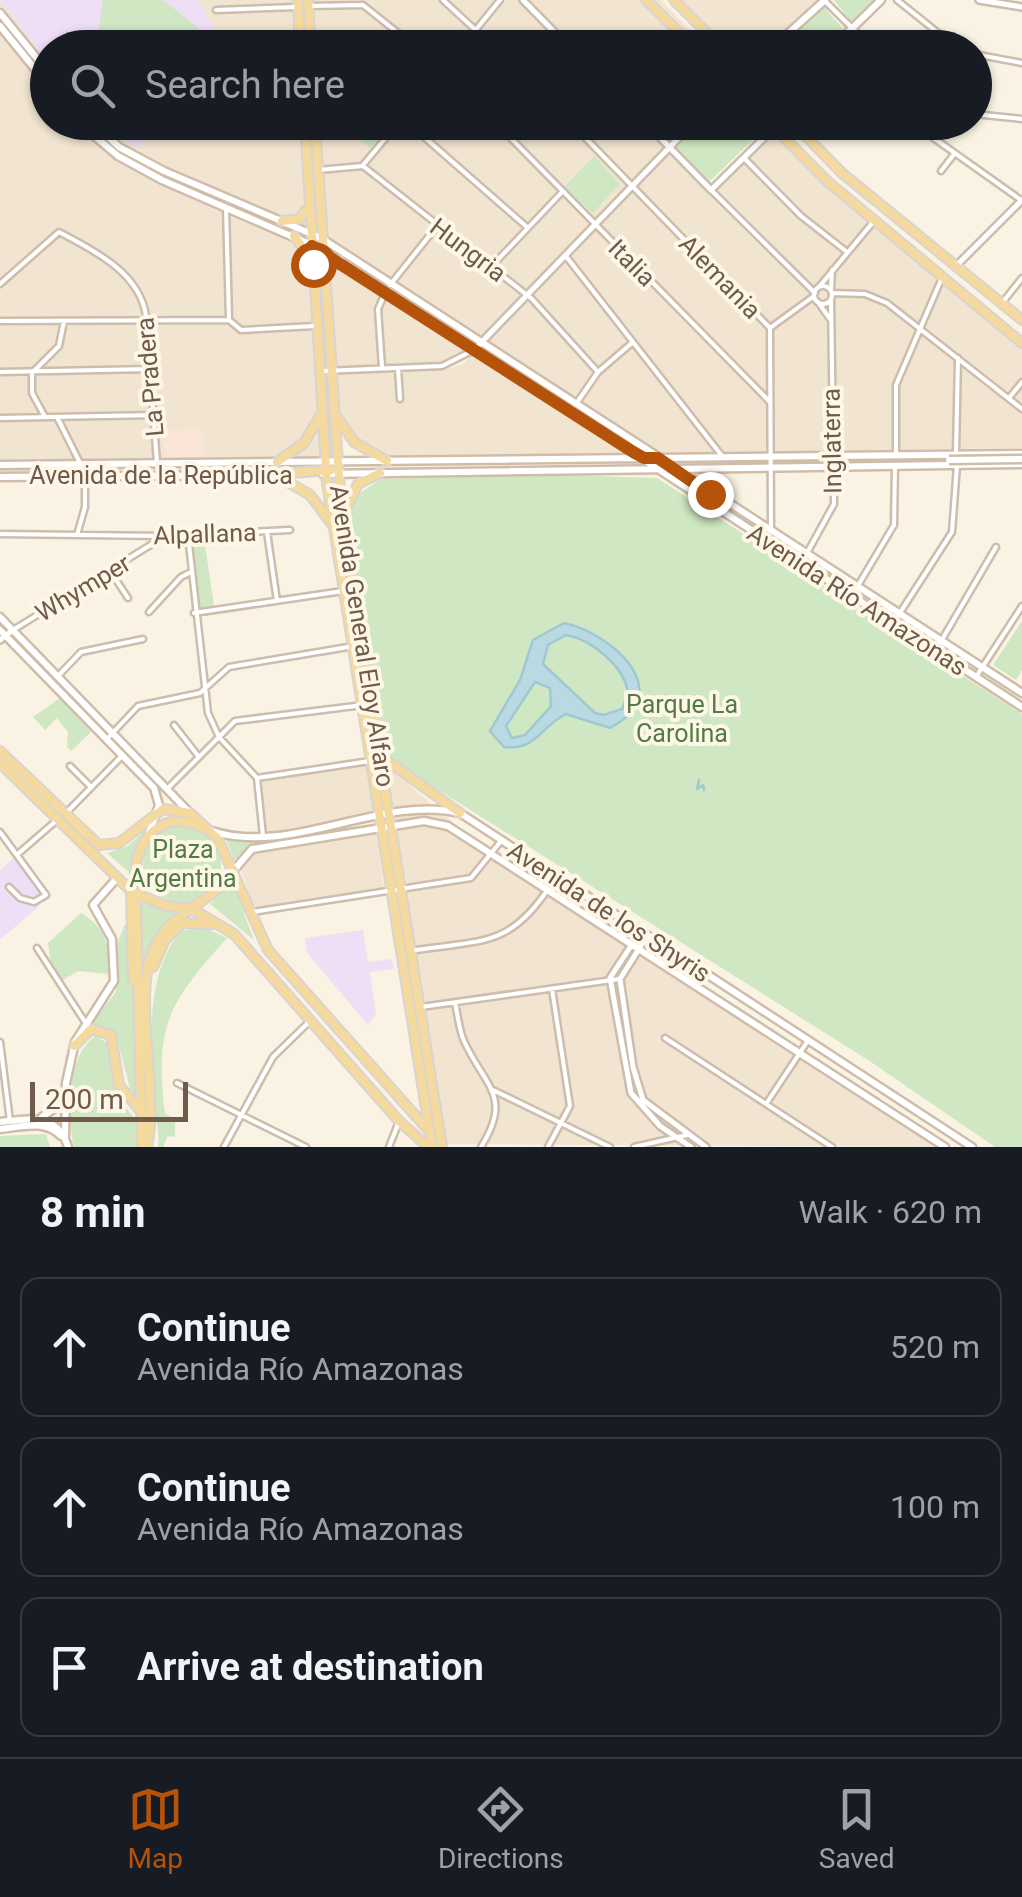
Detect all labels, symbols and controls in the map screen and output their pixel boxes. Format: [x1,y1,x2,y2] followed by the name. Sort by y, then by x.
[30,30,992,140] search box
[65,58,120,113] icon: search
[145,63,345,107] text: Search here
[424,212,512,288] street label: Hungria
[673,229,767,325] street label: Alemania
[603,234,661,292] street label: Italia
[291,242,337,288] route start
[130,316,170,438] street label: La Pradera
[817,388,847,494] street label: Inglaterra
[29,461,293,490] street label: Avenida de la República
[688,472,734,518] route end
[324,483,400,789] street label: Avenida General Eloy Alfaro
[153,518,257,550] street label: Alpallana
[742,518,972,682] street label: Avenida Río Amazonas
[30,548,136,628] street label: Whymper
[626,690,738,748] park label: Parque La Carolina
[129,835,237,893] park label: Plaza Argentina
[502,836,716,988] street label: Avenida de los Shyris
[30,1077,188,1122] scale bar
[45,1083,124,1116] text: 200 m
[40,1188,146,1237] text: 8 min
[799,1193,982,1231] text: Walk · 620 m
[137,1306,291,1350] text: Continue
[42,1320,97,1375] icon: ahead
[890,1328,980,1366] text: 520 m
[137,1350,464,1388] text: Avenida Río Amazonas
[137,1466,291,1510] text: Continue
[42,1480,97,1535] icon: ahead
[890,1488,980,1526] text: 100 m
[137,1510,464,1548] text: Avenida Río Amazonas
[42,1640,97,1695] icon: arrive
[137,1645,484,1689] text: Arrive at destination
[128,1782,183,1875] tab: Map
[438,1782,564,1875] tab: Directions
[819,1782,894,1875] tab: Saved

